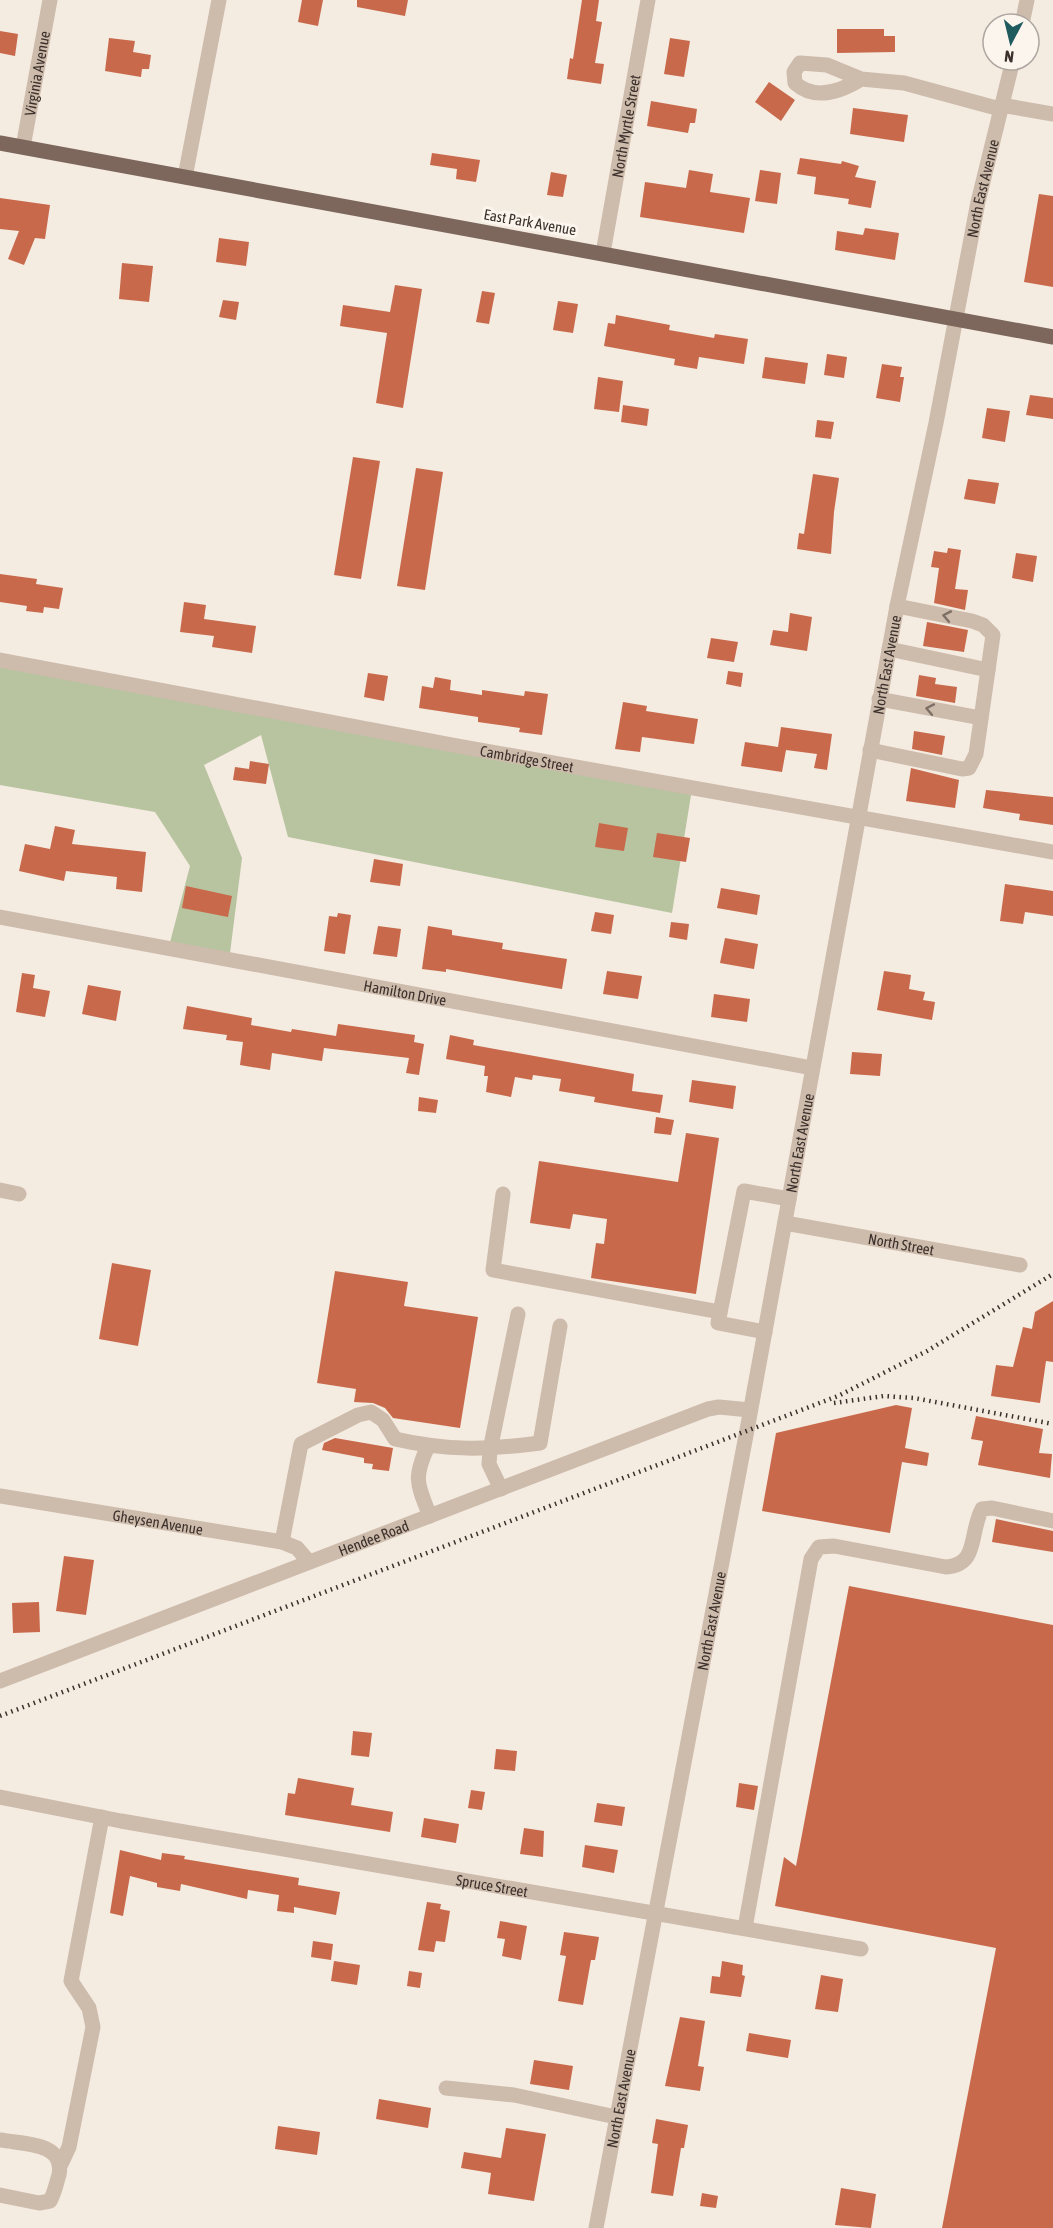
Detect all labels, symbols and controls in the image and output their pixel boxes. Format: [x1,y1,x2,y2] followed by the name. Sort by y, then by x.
[981,12,1041,72] north arrow
[20,29,53,117] street label: Virginia Avenue
[1003,47,1015,66] text: N
[608,73,643,179] street label: North Myrtle Street
[963,137,1002,239] street label: North East Avenue
[482,205,578,239] street label: East Park Avenue
[942,610,952,623] one-way arrow
[869,614,904,716] street label: North East Avenue
[925,703,935,716] one-way arrow
[479,742,575,775] street label: Cambridge Street
[362,976,448,1008] street label: Hamilton Drive
[782,1092,817,1194] street label: North East Avenue
[867,1230,936,1258] street label: North Street
[112,1506,204,1538] street label: Gheysen Avenue
[336,1516,411,1559] street label: Hendee Road
[693,1570,729,1672] street label: North East Avenue
[455,1871,529,1900] street label: Spruce Street
[603,2047,638,2149] street label: North East Avenue

